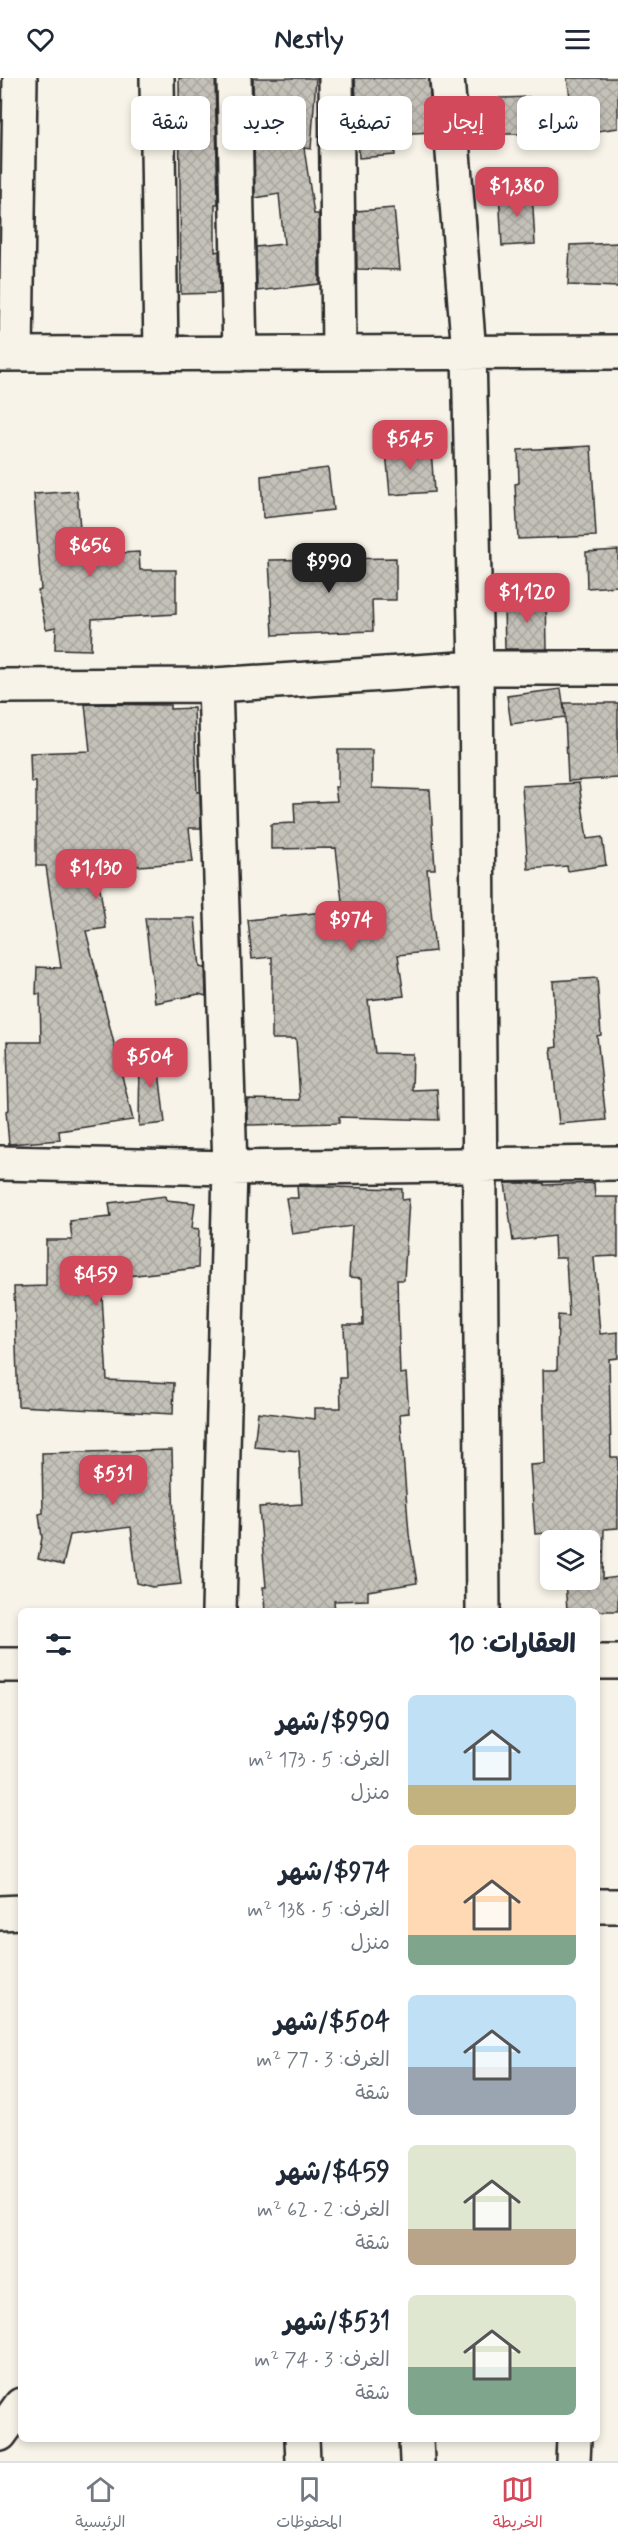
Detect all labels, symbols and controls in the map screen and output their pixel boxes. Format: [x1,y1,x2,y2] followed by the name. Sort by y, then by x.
[274,22,344,57] text: Nestly
[24,23,57,56] icon: heart
[561,23,594,56] icon: menu
[131,96,210,150] chip: شقة
[222,96,306,150] chip: جديد
[318,96,412,150] chip: تصفية
[424,96,505,150] chip: إيجار
[517,96,600,150] chip: شراء
[468,167,566,218] pin: $1,380
[489,173,545,200] text: $1,380
[374,420,446,471] pin: $545
[386,426,434,453] text: $545
[54,527,126,578] pin: $656
[69,533,111,560] text: $656
[293,543,365,594] pin: $990
[306,549,352,576] text: $990
[478,573,576,624] pin: $1,120
[499,579,555,606] text: $1,120
[47,849,145,900] pin: $1,130
[70,855,122,882] text: $1,130
[315,901,387,952] pin: $974
[329,907,373,934] text: $974
[114,1038,186,1089] pin: $504
[127,1044,174,1071] text: $504
[60,1256,132,1307] pin: $459
[74,1262,118,1289] text: $459
[77,1455,149,1506] pin: $531
[93,1461,133,1488] text: $531
[540,1530,600,1590] map controls
[540,1530,600,1590] button: layers
[42,1628,75,1661] icon: filters
[448,1628,576,1662] text: العقارات: 10
[276,1706,390,1740] text: $990/شهر
[456,1719,528,1791] icon: home
[248,1747,390,1774] text: الغرف: 5 · 173 m²
[351,1780,390,1807] text: منزل
[279,1856,390,1890] text: $974/شهر
[456,1869,528,1941] icon: home
[247,1897,390,1924] text: الغرف: 5 · 138 m²
[351,1930,390,1957] text: منزل
[274,2006,390,2040] text: $504/شهر
[456,2019,528,2091] icon: home
[256,2047,390,2074] text: الغرف: 3 · 77 m²
[355,2080,390,2107] text: شقة
[277,2156,390,2190] text: $459/شهر
[456,2169,528,2241] icon: home
[257,2197,390,2224] text: الغرف: 2 · 62 m²
[355,2230,390,2257] text: شقة
[283,2306,390,2340] text: $531/شهر
[456,2319,528,2391] icon: home
[254,2347,390,2374] text: الغرف: 3 · 74 m²
[355,2380,390,2407] text: شقة
[75,2473,126,2536] tab: الرئيسية
[276,2473,342,2536] tab: المحفوظات
[493,2473,543,2536] tab: الخريطة

